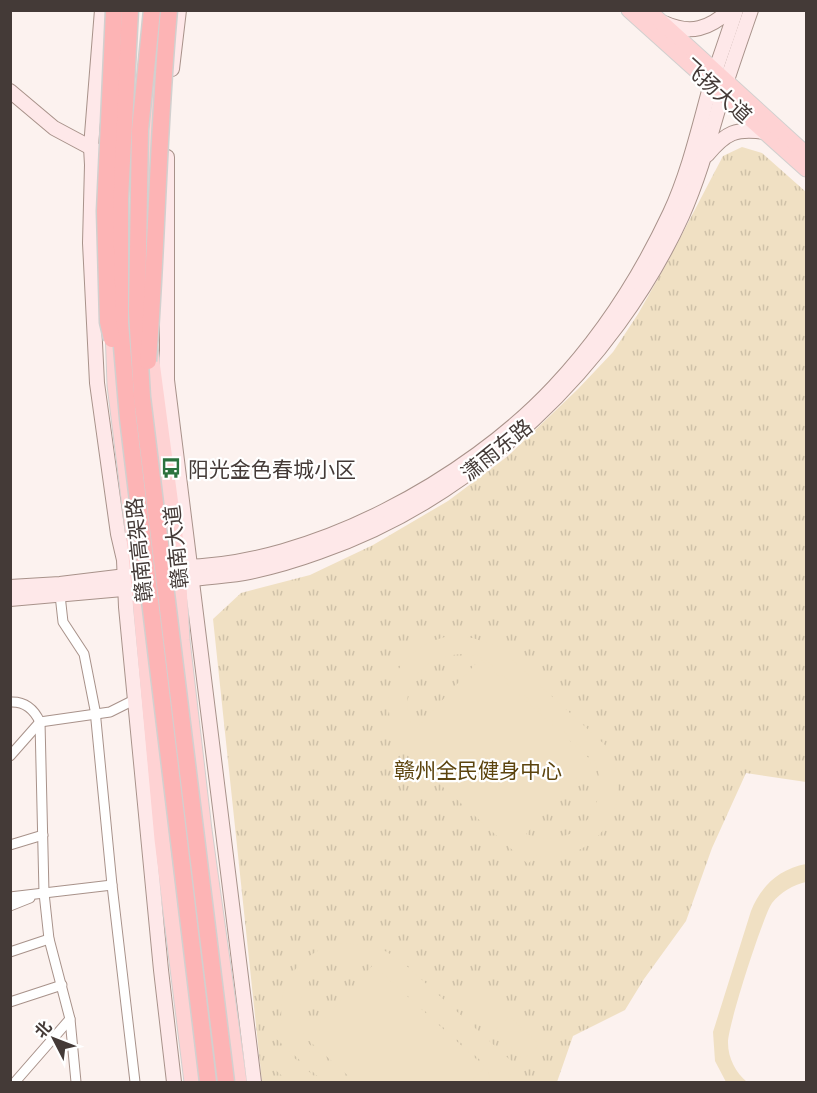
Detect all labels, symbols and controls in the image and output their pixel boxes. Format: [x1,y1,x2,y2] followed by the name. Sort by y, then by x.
[678,53,758,127] street label: 飞扬大道
[455,413,537,485] street label: 潇雨东路
[159,456,183,480] bus stop icon: 阳光金色春城小区
[188,456,356,481] place label: 阳光金色春城小区
[120,496,156,604] street label: 赣南高架路
[158,504,192,590] street label: 赣南大道
[394,757,562,782] park label: 赣州全民健身中心
[24,1009,84,1069] north arrow
[30,1016,55,1041] text: 北

